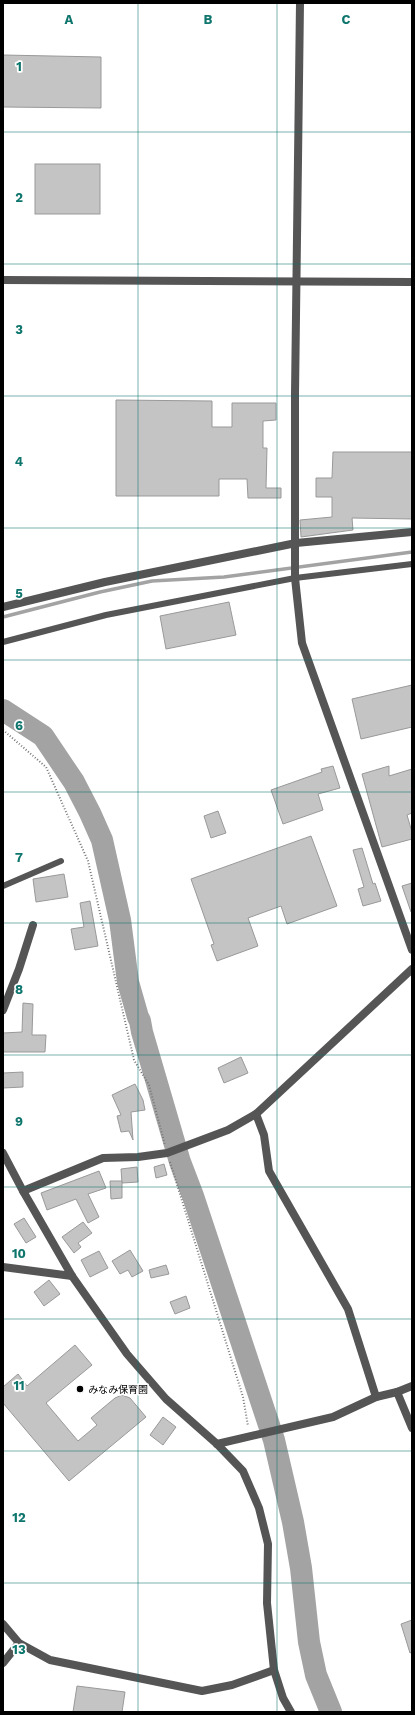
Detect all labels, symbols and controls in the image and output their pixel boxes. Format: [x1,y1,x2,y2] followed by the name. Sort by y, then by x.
[65,12,74,27] text: A
[204,12,213,27] text: B
[342,12,351,27] text: C
[16,59,22,74] text: 1
[15,190,23,205] text: 2
[15,322,23,337] text: 3
[15,454,24,469] text: 4
[15,586,23,601] text: 5
[15,718,23,733] text: 6
[15,850,23,865] text: 7
[15,982,23,997] text: 8
[15,1114,23,1129] text: 9
[12,1246,26,1261] text: 10
[13,1378,25,1393] text: 11
[75,1384,85,1394] marker: みなみ保育園
[88,1384,148,1395] place label: みなみ保育園
[12,1510,26,1525] text: 12
[12,1642,26,1657] text: 13

